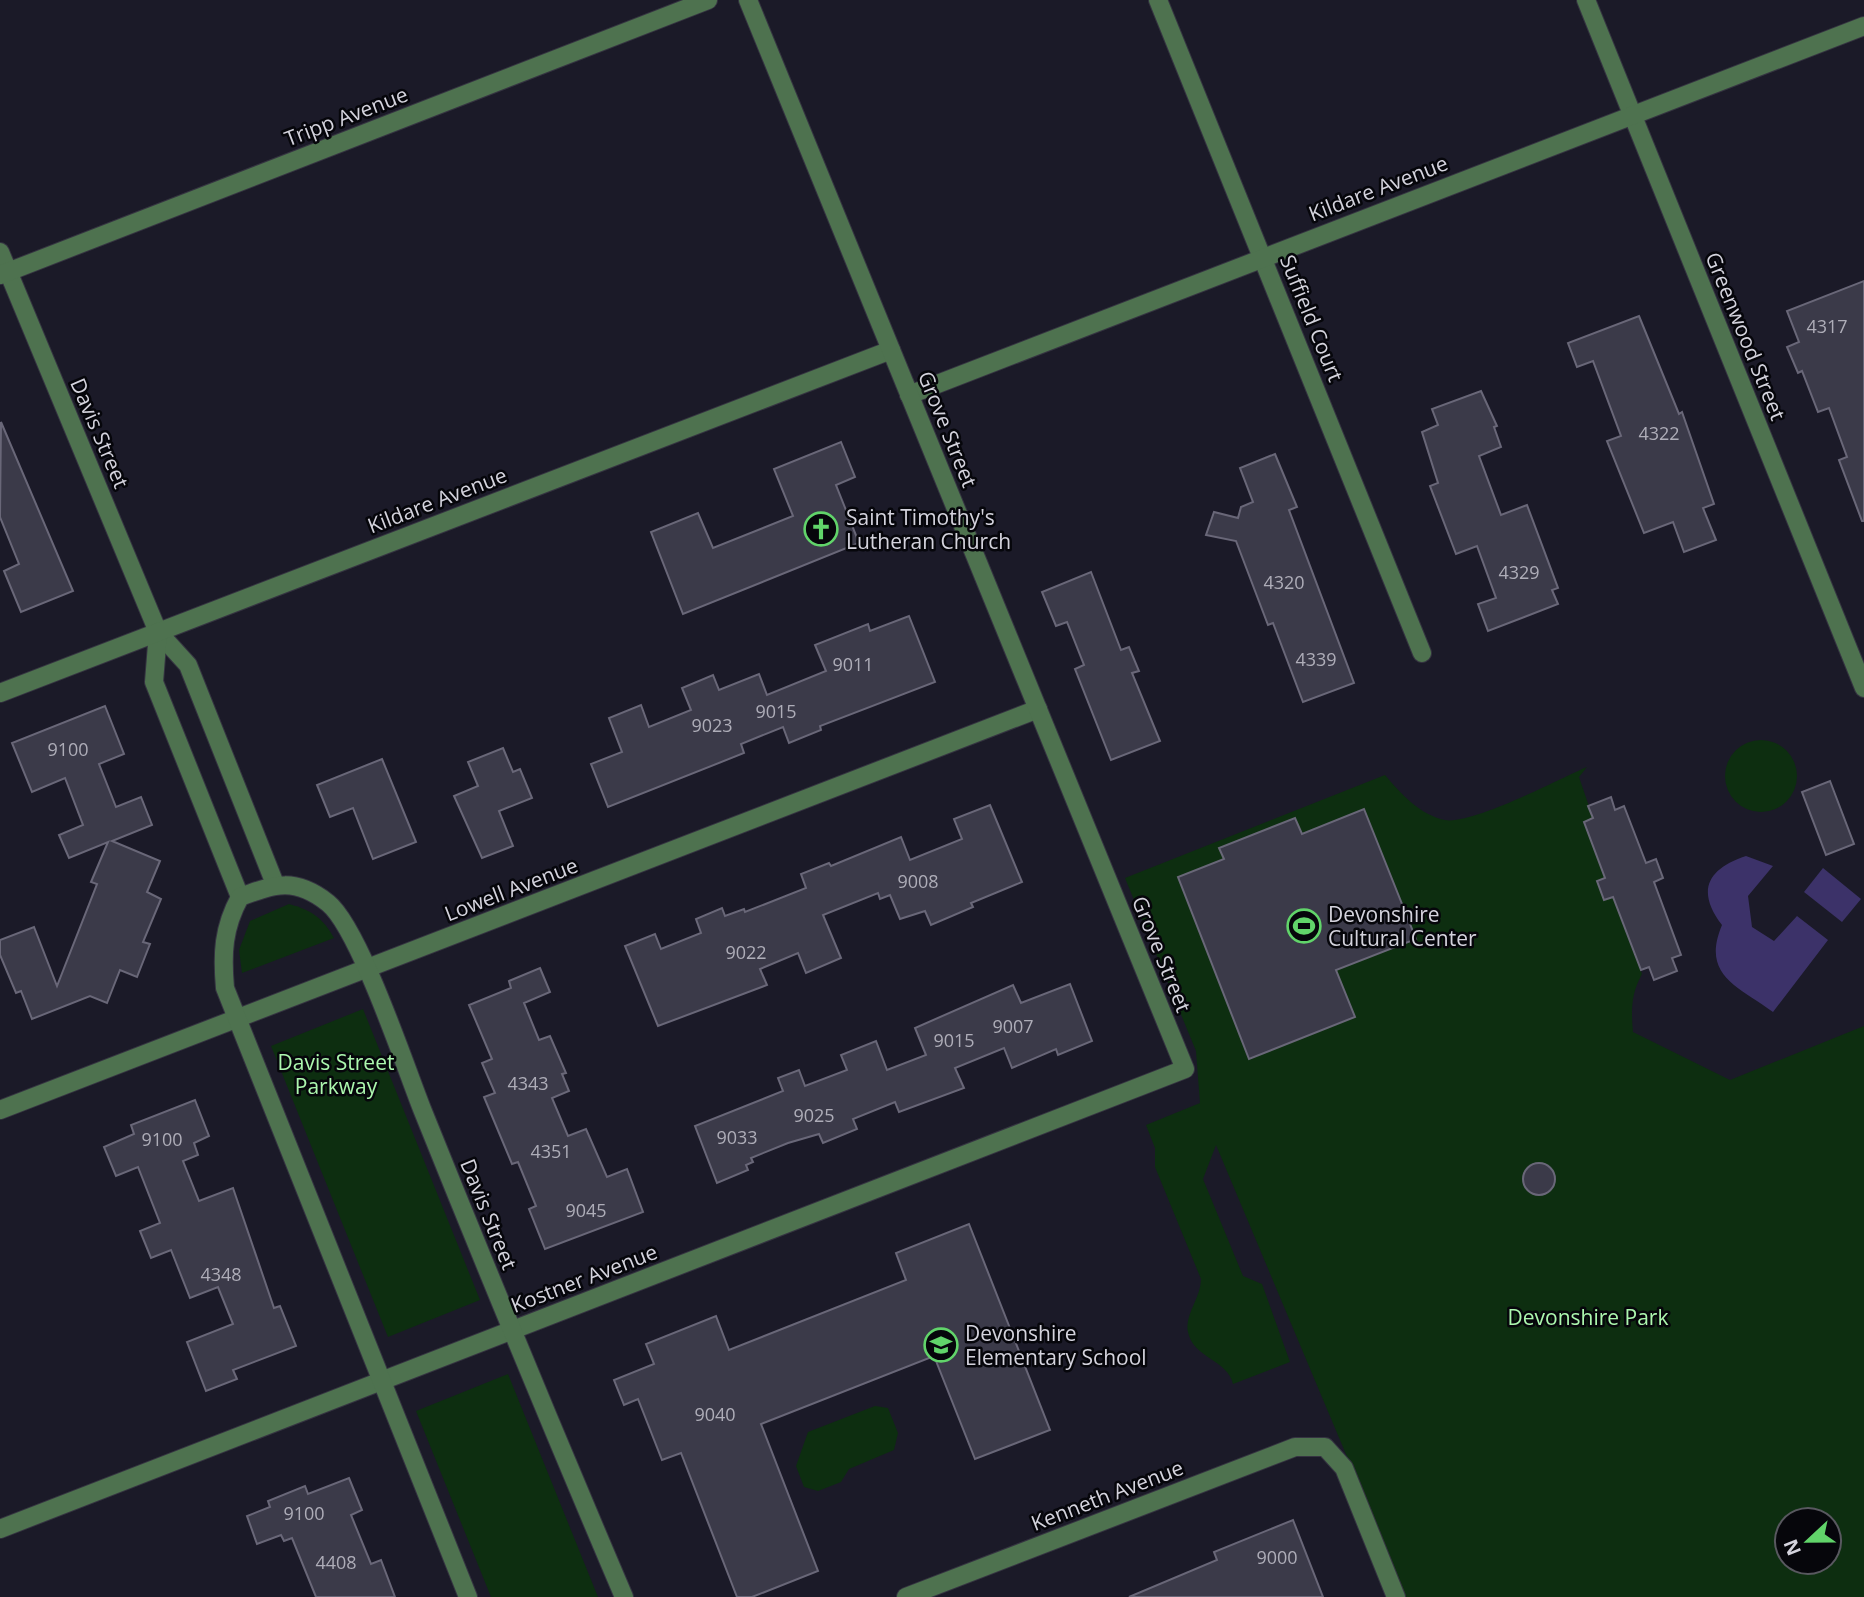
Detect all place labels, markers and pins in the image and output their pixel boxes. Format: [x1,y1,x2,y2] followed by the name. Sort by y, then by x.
[846,503,1011,555] place label: Saint Timothy's Lutheran Church
[802,510,840,548] church icon: Saint Timothy's Lutheran Church
[1328,900,1477,952] place label: Devonshire Cultural Center
[1285,907,1323,945] sports icon: Devonshire Cultural Center
[965,1319,1147,1371] place label: Devonshire Elementary School
[922,1326,960,1364] school or university icon: Devonshire Elementary School

